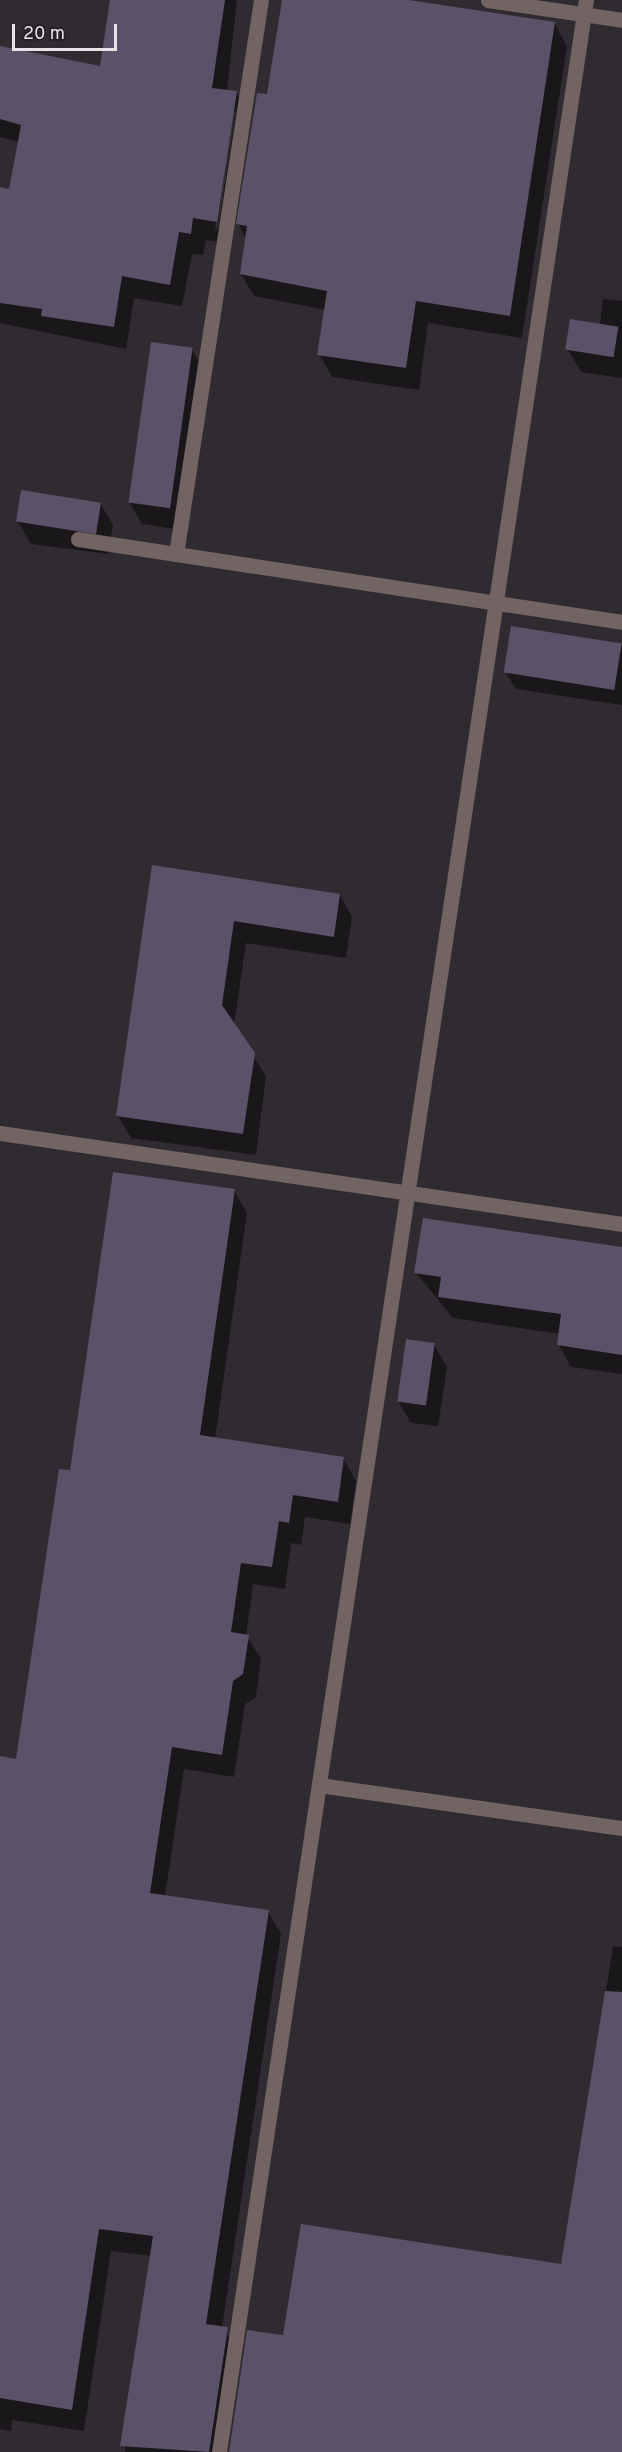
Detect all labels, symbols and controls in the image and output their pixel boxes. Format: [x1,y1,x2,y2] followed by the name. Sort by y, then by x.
[15,12,120,50] scale bar
[23,23,65,46] text: 20 m

